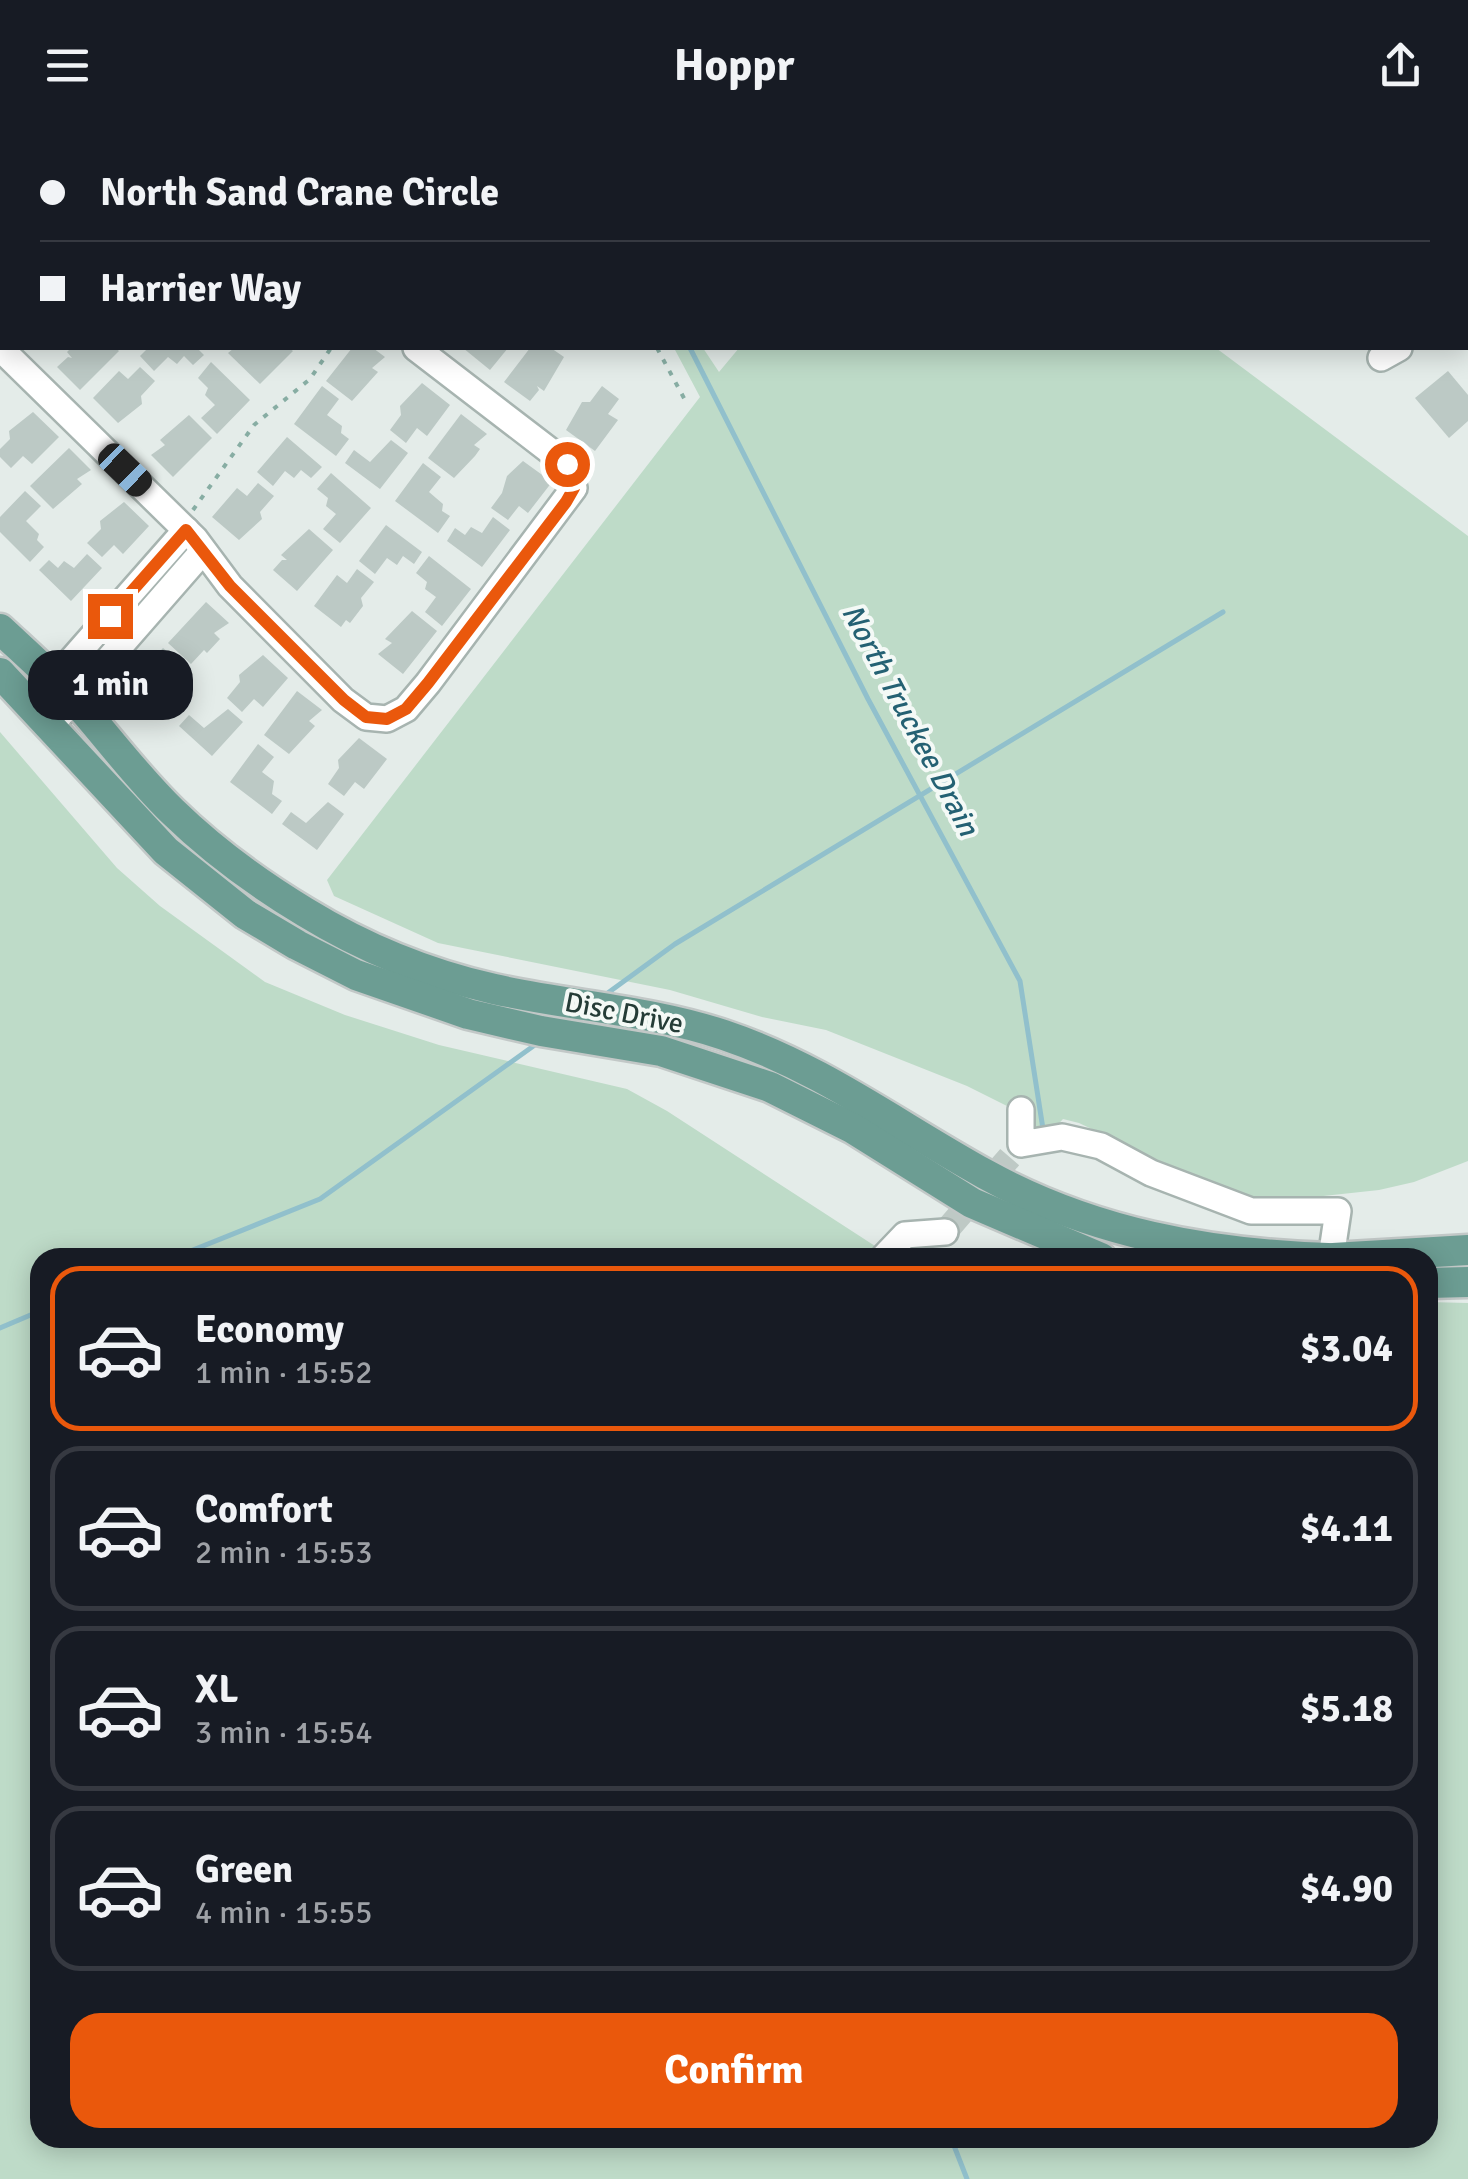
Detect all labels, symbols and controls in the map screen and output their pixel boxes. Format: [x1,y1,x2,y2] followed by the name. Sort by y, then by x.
[40,38,95,93] icon: menu
[674,38,794,93] text: Hoppr
[1373,38,1428,93] icon: share
[100,169,499,216] text: North Sand Crane Circle
[100,265,301,312] text: Harrier Way
[93,438,157,502] car
[545,442,590,487] route start
[88,594,133,639] route end
[833,598,987,844] water label: North Truckee Drain
[28,651,192,721] callout: 1 min
[72,665,149,704] text: 1 min
[562,985,686,1041] street label: Disc Drive
[75,1304,165,1394] icon: car
[195,1306,344,1353] text: Economy
[1300,1325,1393,1372] text: $3.04
[195,1353,373,1392] text: 1 min · 15:52
[75,1484,165,1574] icon: car
[195,1486,333,1533] text: Comfort
[1300,1505,1393,1552] text: $4.11
[195,1533,373,1572] text: 2 min · 15:53
[75,1664,165,1754] icon: car
[195,1666,238,1713] text: XL
[1300,1685,1393,1732] text: $5.18
[195,1713,373,1752] text: 3 min · 15:54
[75,1844,165,1934] icon: car
[195,1846,293,1893] text: Green
[1300,1865,1393,1912] text: $4.90
[195,1893,373,1932] text: 4 min · 15:55
[70,2013,1398,2128] button: Confirm

